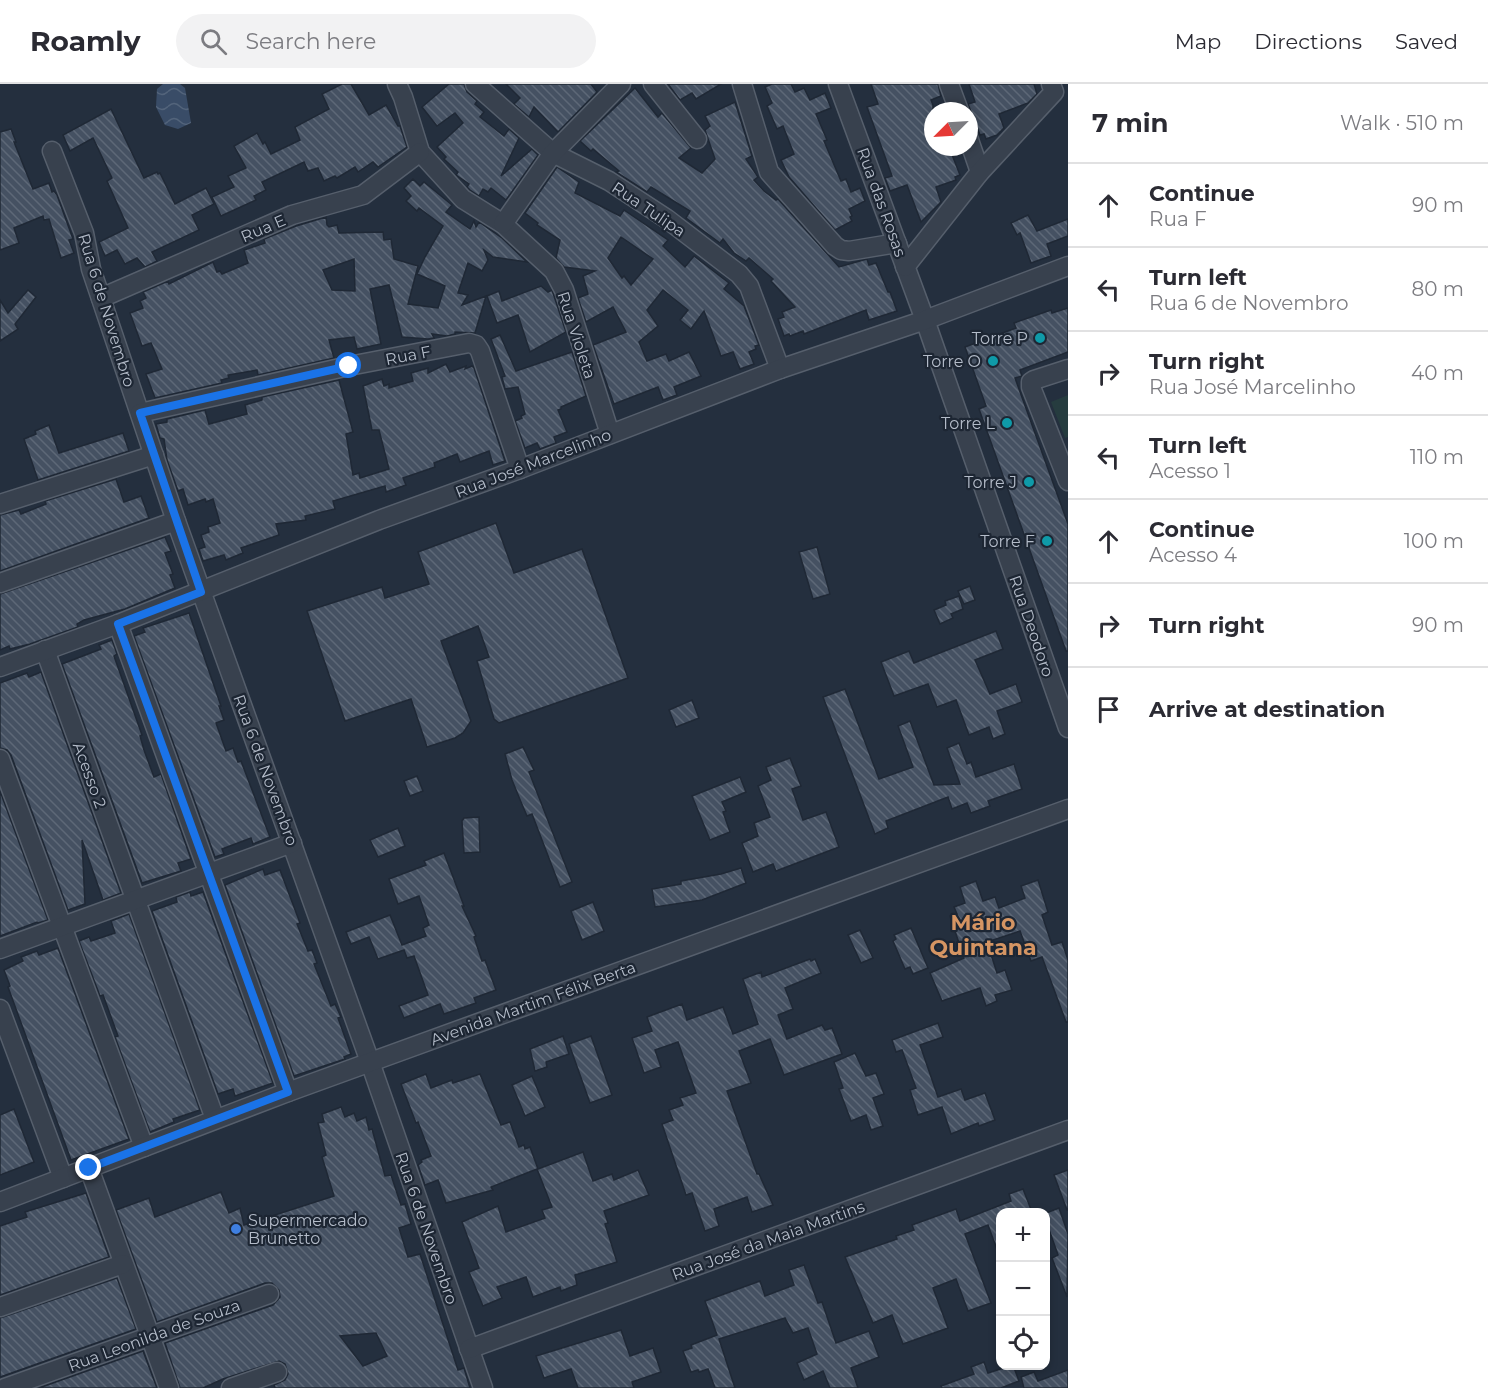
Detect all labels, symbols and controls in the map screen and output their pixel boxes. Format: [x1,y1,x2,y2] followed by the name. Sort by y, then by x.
[176,14,596,68] search box
[30,24,140,58] text: Roamly
[197,25,230,58] icon: search
[245,28,376,55] text: Search here
[1175,29,1221,54] text: Map
[1254,29,1362,54] text: Directions
[1395,29,1458,54] text: Saved
[924,102,978,156] north arrow
[1092,107,1169,139] text: 7 min
[1340,111,1464,135] text: Walk · 510 m
[853,145,910,260] street label: Rua das Rosas
[608,178,689,241] street label: Rua Tulipa
[1149,180,1255,207] text: Continue
[1092,189,1125,222] icon: ahead
[1412,193,1464,217] text: 90 m
[1149,207,1207,231] text: Rua F
[238,211,288,246] street label: Rua E
[74,231,139,389] street label: Rua 6 de Novembro
[1149,264,1247,291] text: Turn left
[1092,273,1125,306] icon: left
[1412,277,1464,301] text: 80 m
[553,289,600,381] street label: Rua Violeta
[1149,291,1348,315] text: Rua 6 de Novembro
[972,329,1028,348] place label: Torre P
[1033,331,1047,345] marker: Torre P
[384,342,433,369] street label: Rua F
[1149,348,1264,375] text: Turn right
[335,352,361,378] route start
[923,352,981,371] place label: Torre O
[986,354,1000,368] marker: Torre O
[1092,357,1125,390] icon: right
[1411,361,1464,385] text: 40 m
[1149,375,1356,399] text: Rua José Marcelinho
[941,414,996,433] place label: Torre L
[1000,416,1014,430] marker: Torre L
[453,425,614,502] street label: Rua José Marcelinho
[1149,432,1247,459] text: Turn left
[1092,441,1125,474] icon: left
[1410,445,1464,469] text: 110 m
[1149,459,1231,483] text: Acesso 1
[964,473,1017,492] place label: Torre J
[1022,475,1036,489] marker: Torre J
[1149,516,1255,543] text: Continue
[1092,525,1125,558] icon: ahead
[1404,529,1464,553] text: 100 m
[980,532,1035,551] place label: Torre F
[1040,534,1054,548] marker: Torre F
[1149,543,1237,567] text: Acesso 4
[1005,573,1058,679] street label: Rua Deodoro
[1092,609,1125,642] icon: right
[1149,612,1264,639] text: Turn right
[1412,613,1464,637] text: 90 m
[229,692,302,848] street label: Rua 6 de Novembro
[1092,693,1125,726] icon: arrive
[1149,696,1385,723] text: Arrive at destination
[69,740,110,811] street label: Acesso 2
[929,909,1037,961] district label: Mário Quintana
[428,957,638,1049] street label: Avenida Martim Félix Berta
[392,1150,461,1307] street label: Rua 6 de Novembro
[75,1154,101,1180] route end
[669,1197,867,1284] street label: Rua José da Maia Martins
[996,1208,1050,1370] map controls
[996,1208,1050,1262] button: +
[248,1211,368,1248] place label: Supermercado Brunetto
[229,1222,243,1236] marker: Supermercado Brunetto
[996,1262,1050,1316] button: −
[66,1295,243,1375] street label: Rua Leonilda de Souza
[996,1316,1050,1370] button: locate

